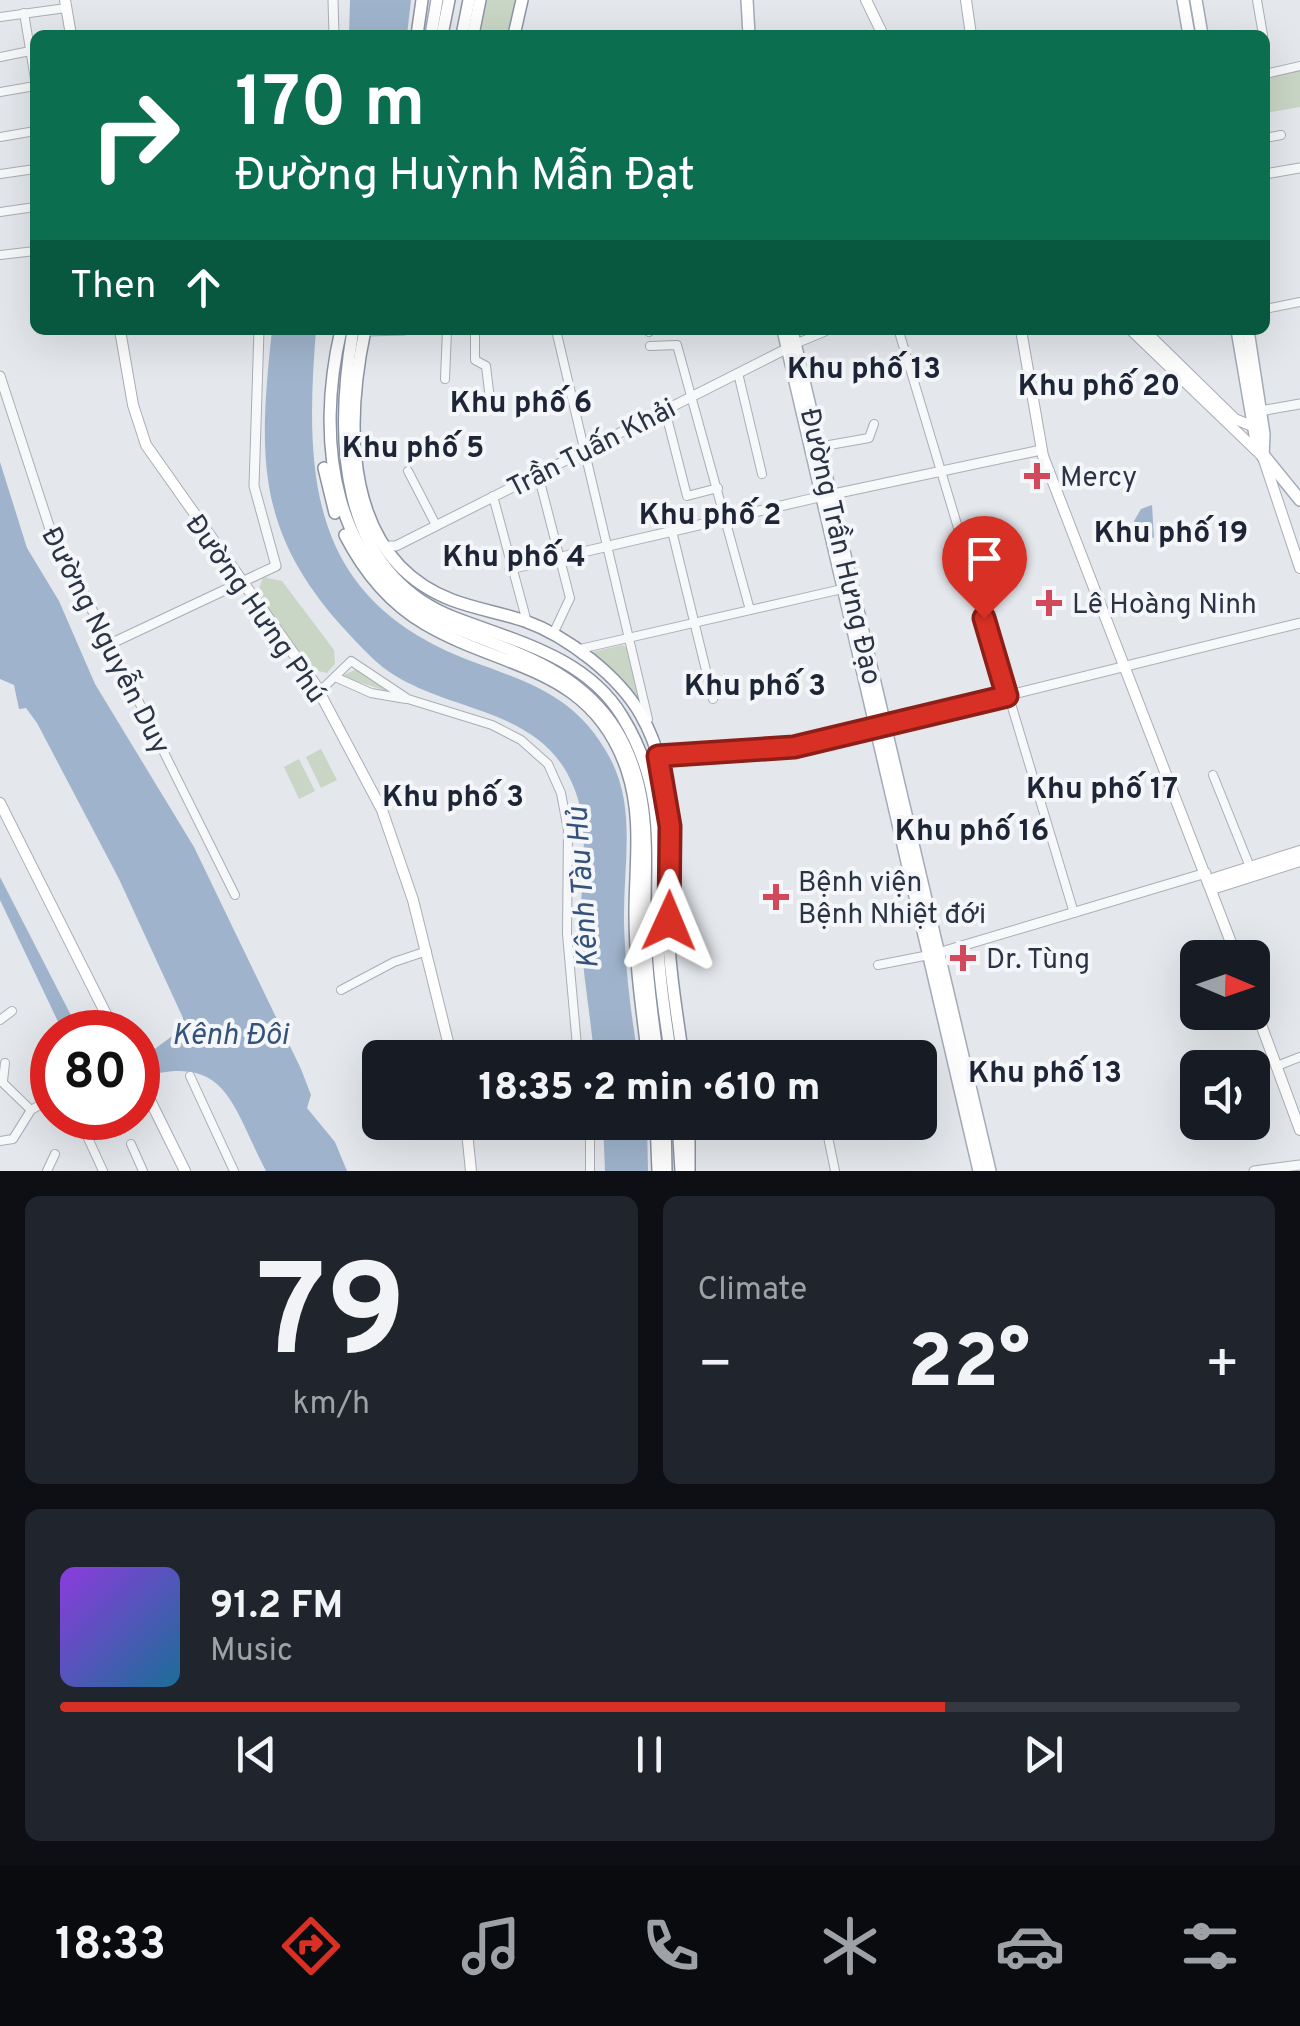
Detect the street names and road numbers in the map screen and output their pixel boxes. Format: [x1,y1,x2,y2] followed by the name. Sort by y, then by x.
[502,391,683,508] street label: Trần Tuấn Khải
[790,405,889,688] street label: Đường Trần Hưng Đạo
[176,508,333,711] street label: Đường Hưng Phú
[31,521,179,761] street label: Đường Nguyễn Duy

